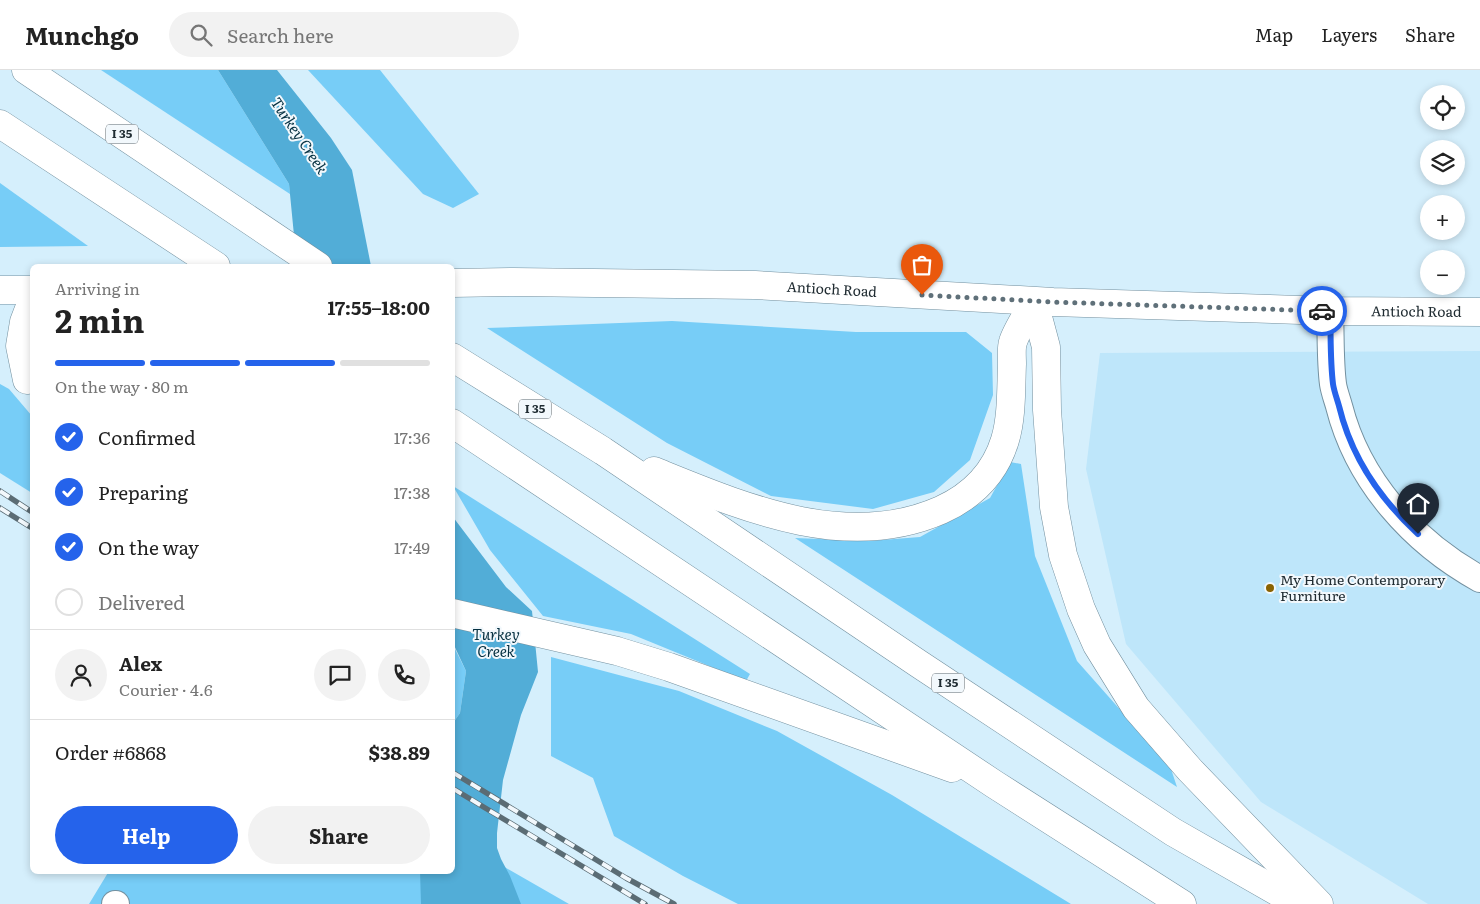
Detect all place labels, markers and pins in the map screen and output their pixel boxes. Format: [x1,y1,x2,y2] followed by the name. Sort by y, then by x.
[901,244,943,295] pin
[1397,483,1439,534] pin
[1280,569,1446,605] place label: My Home Contemporary Furniture
[1264,582,1276,594] marker: My Home Contemporary Furniture

